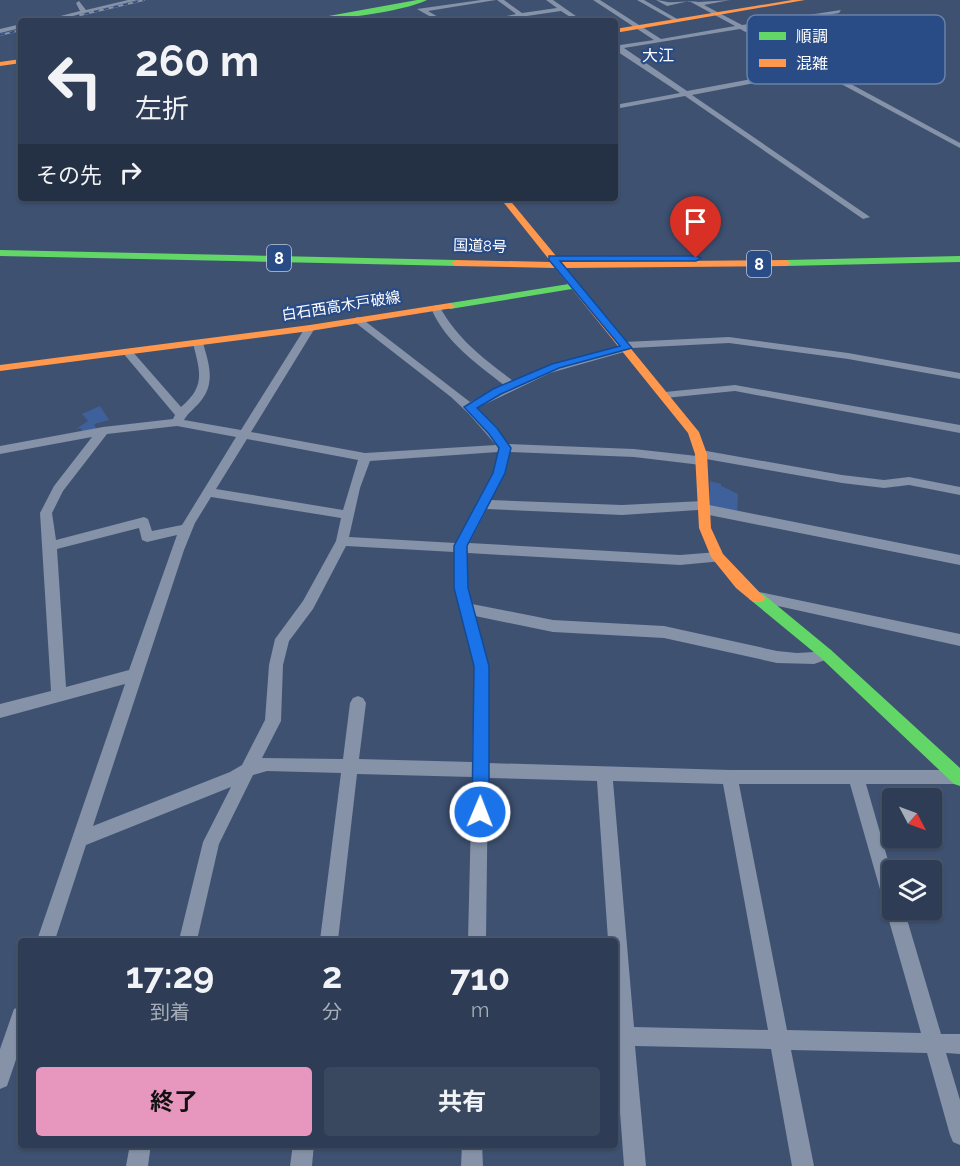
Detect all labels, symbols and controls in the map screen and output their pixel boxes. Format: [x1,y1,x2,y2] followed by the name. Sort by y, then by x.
[747,15,945,84] legend
[796,27,828,46] text: 順調
[135,37,259,86] text: 260 m
[36,42,114,120] icon: left
[642,46,674,65] district label: 大江
[796,54,828,73] text: 混雑
[135,93,189,124] text: 左折
[114,156,147,189] icon: right
[36,162,102,188] text: その先
[670,196,721,258] pin
[679,205,712,238] icon: arrive
[453,236,507,256] street label: 国道8号
[267,245,291,271] road number: 8
[747,251,771,277] road number: 8
[280,288,402,324] street label: 白石西高木戸破線
[448,780,512,844] position arrow
[882,788,942,848] north arrow
[882,788,942,920] map controls
[882,860,942,920] button: layers
[126,954,214,996] text: 17:29
[322,954,342,996] text: 2
[450,956,510,998] text: 710
[471,998,489,1022] text: m
[150,1000,190,1024] text: 到着
[322,1000,342,1024] text: 分
[36,1067,312,1136] button: 終了
[324,1067,600,1136] button: 共有

